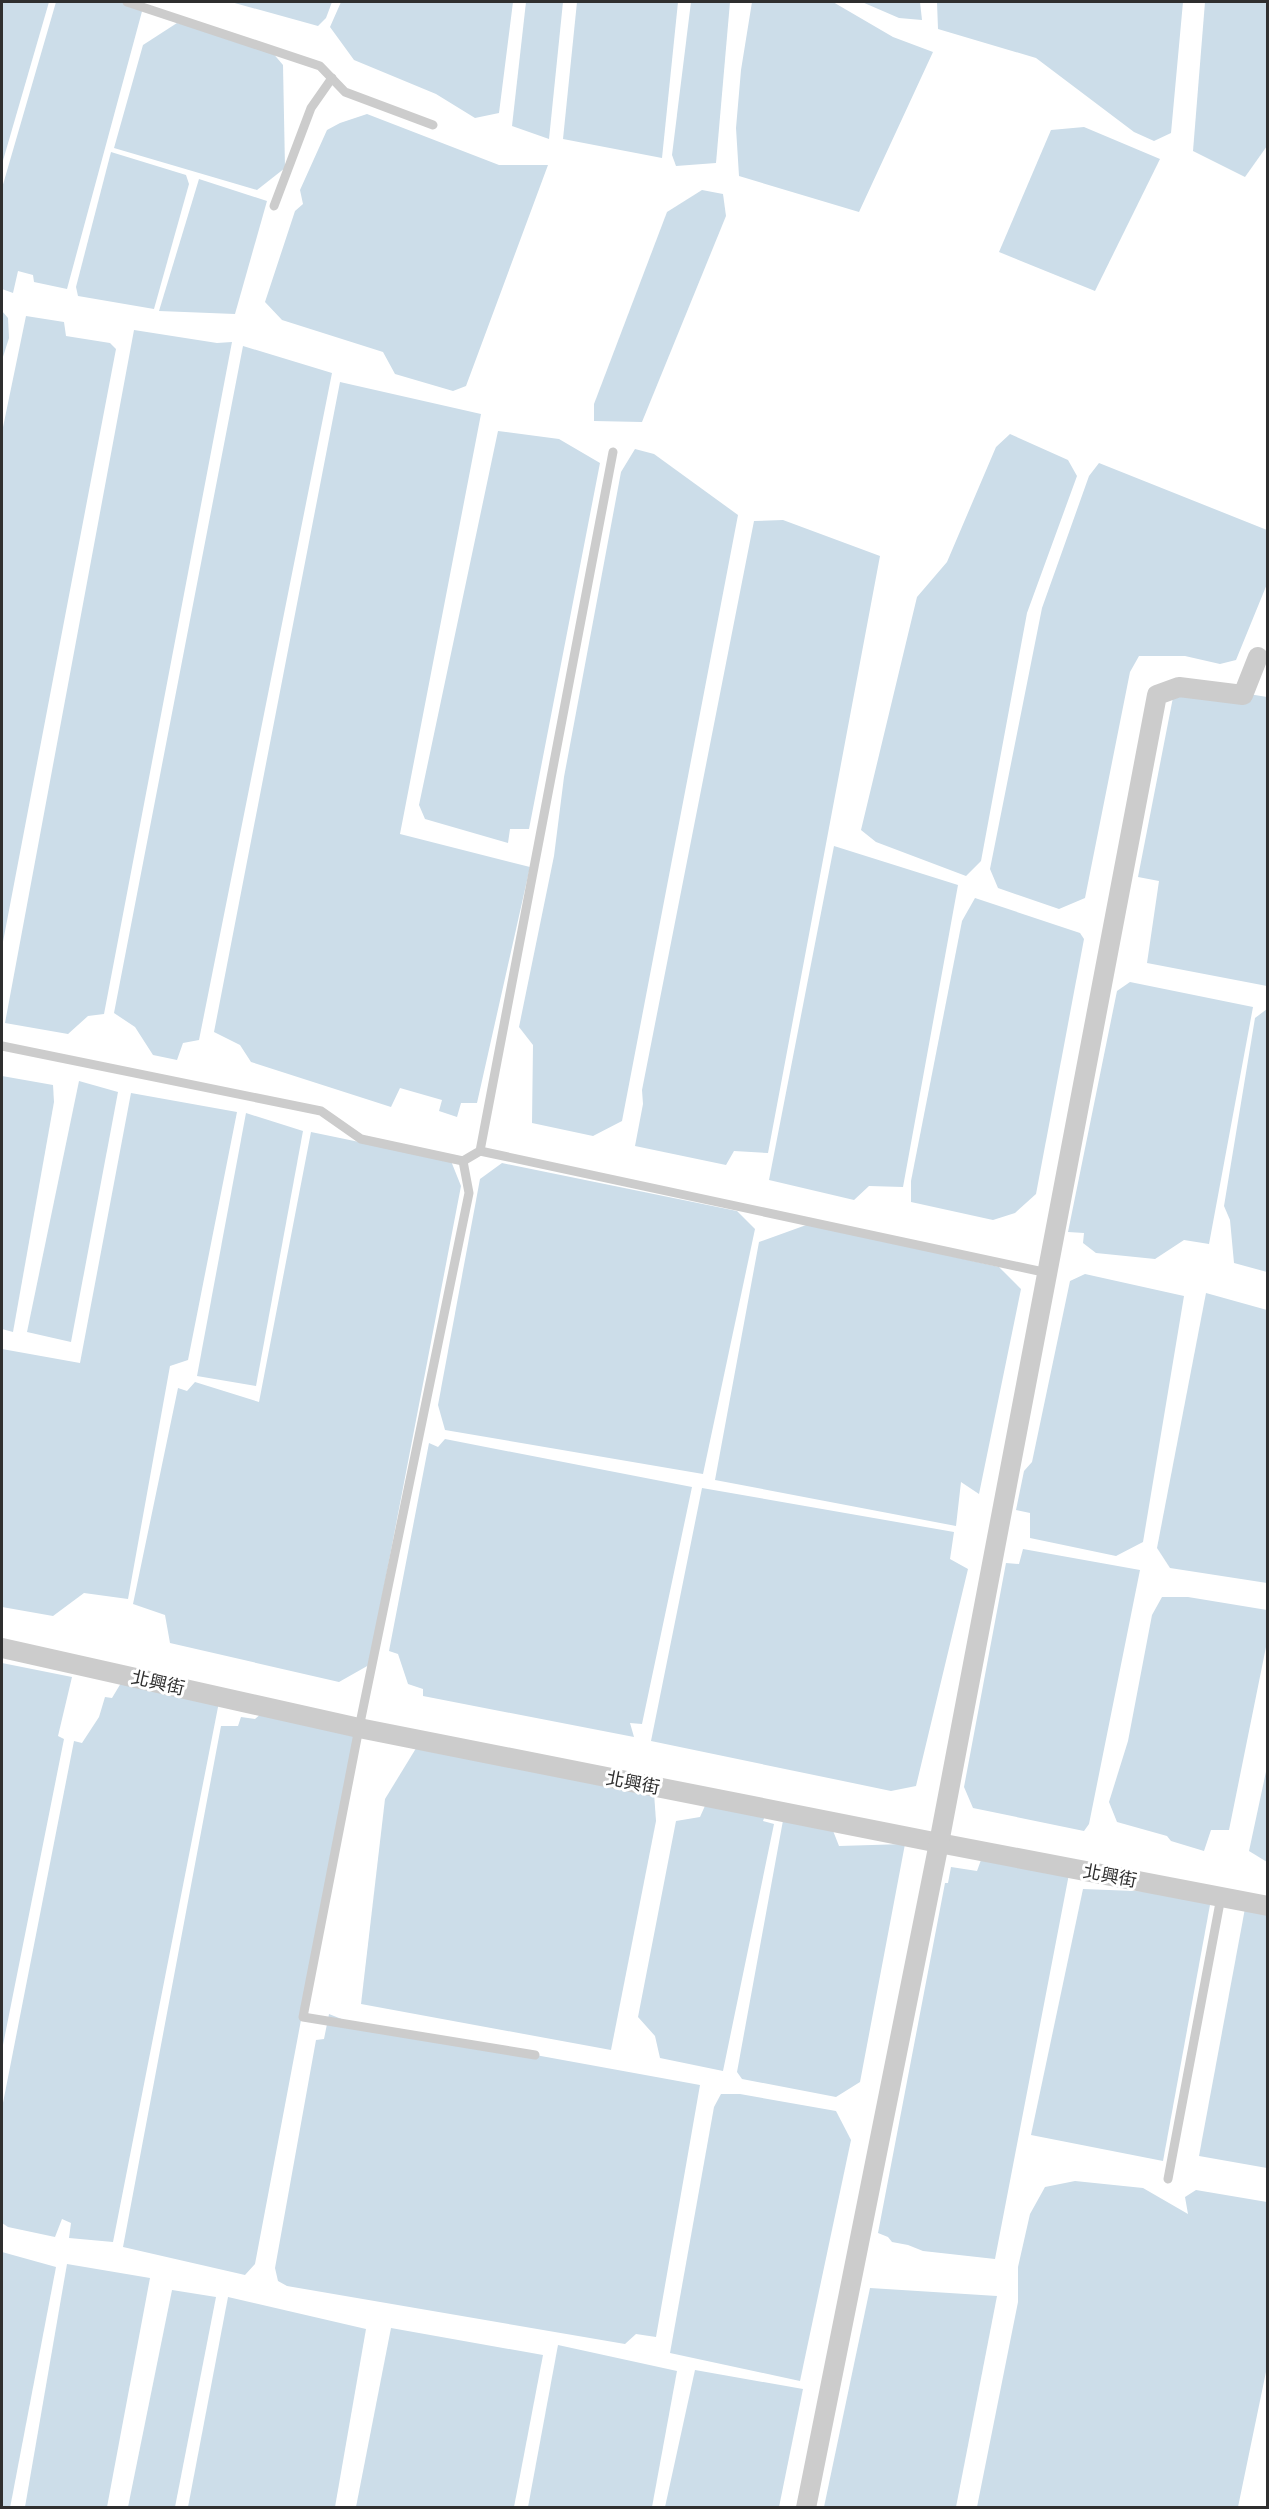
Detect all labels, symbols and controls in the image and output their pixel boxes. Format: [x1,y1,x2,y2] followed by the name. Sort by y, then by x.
[129,1666,187,1700] street label: 北興街
[604,1767,662,1799] street label: 北興街
[1081,1860,1139,1892] street label: 北興街

